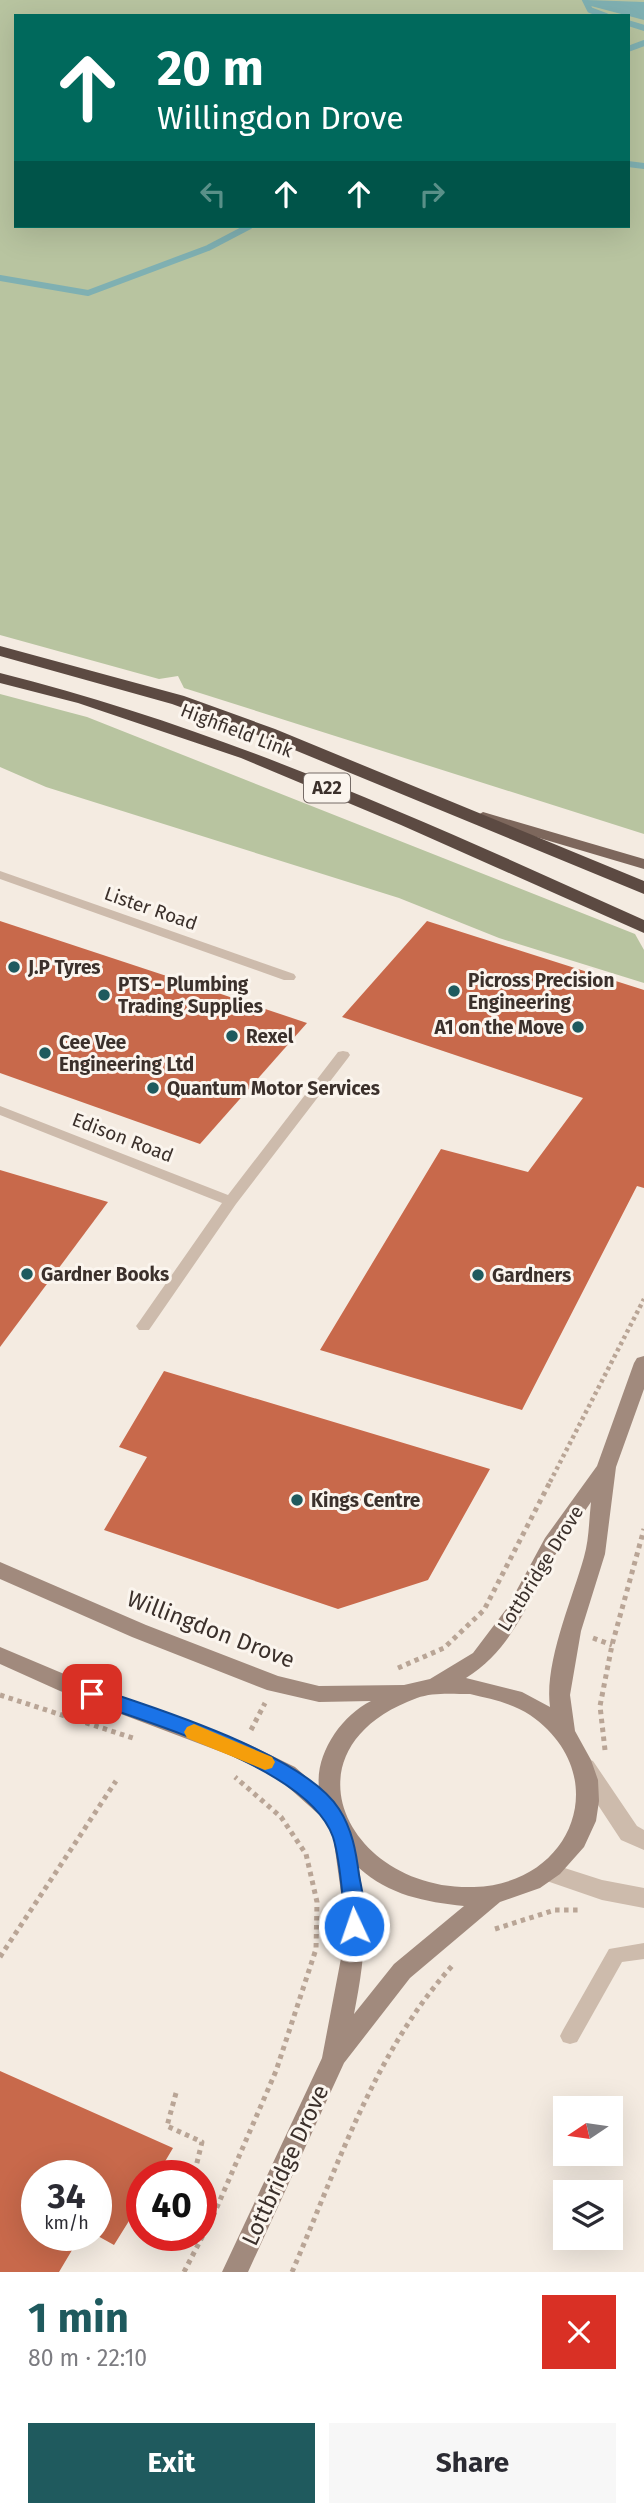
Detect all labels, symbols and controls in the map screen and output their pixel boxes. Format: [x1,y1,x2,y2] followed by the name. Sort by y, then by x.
[157,39,264,98] text: 20 m
[42,42,133,133] icon: ahead
[157,99,404,137] text: Willingdon Drove
[194,175,232,213] icon: left
[267,175,305,213] icon: ahead
[340,175,378,213] icon: ahead
[413,175,451,213] icon: right
[178,699,296,762] street label: Highfield Link
[304,774,350,802] road number: A22
[101,882,200,935] street label: Lister Road
[27,956,101,979] place label: J.P Tyres
[6,959,22,975] marker: J.P Tyres
[468,969,614,1014] place label: Picross Precision Engineering
[118,973,263,1018] place label: PTS - Plumbing Trading Supplies
[446,983,462,999] marker: Picross Precision Engineering
[96,987,112,1003] marker: PTS - Plumbing Trading Supplies
[434,1016,564,1039] place label: A1 on the Move
[570,1019,586,1035] marker: A1 on the Move
[246,1025,294,1048] place label: Rexel
[224,1028,240,1044] marker: Rexel
[59,1031,194,1076] place label: Cee Vee Engineering Ltd
[37,1045,53,1061] marker: Cee Vee Engineering Ltd
[167,1077,380,1100] place label: Quantum Motor Services
[145,1080,161,1096] marker: Quantum Motor Services
[69,1108,177,1167] street label: Edison Road
[41,1263,169,1286] place label: Gardner Books
[492,1264,571,1287] place label: Gardners
[19,1266,35,1282] marker: Gardner Books
[470,1267,486,1283] marker: Gardners
[311,1489,420,1512] place label: Kings Centre
[289,1492,305,1508] marker: Kings Centre
[493,1501,588,1635] street label: Lottbridge Drove
[123,1584,299,1674] street label: Willingdon Drove
[62,1664,122,1724] pin
[73,1675,111,1713] icon: arrive
[317,1889,391,1963] position arrow
[236,2080,334,2250] street label: Lottbridge Drove
[553,2096,623,2166] north arrow
[553,2096,623,2250] map controls
[126,2160,217,2251] speed limit sign: 40
[48,2175,85,2217] text: 34
[553,2180,623,2250] button: layers
[44,2212,89,2234] text: km/h
[28,2293,129,2343] text: 1 min
[542,2295,616,2369] button: close
[28,2344,147,2372] text: 80 m · 22:10
[28,2423,315,2503] button: Exit
[329,2423,616,2503] button: Share

